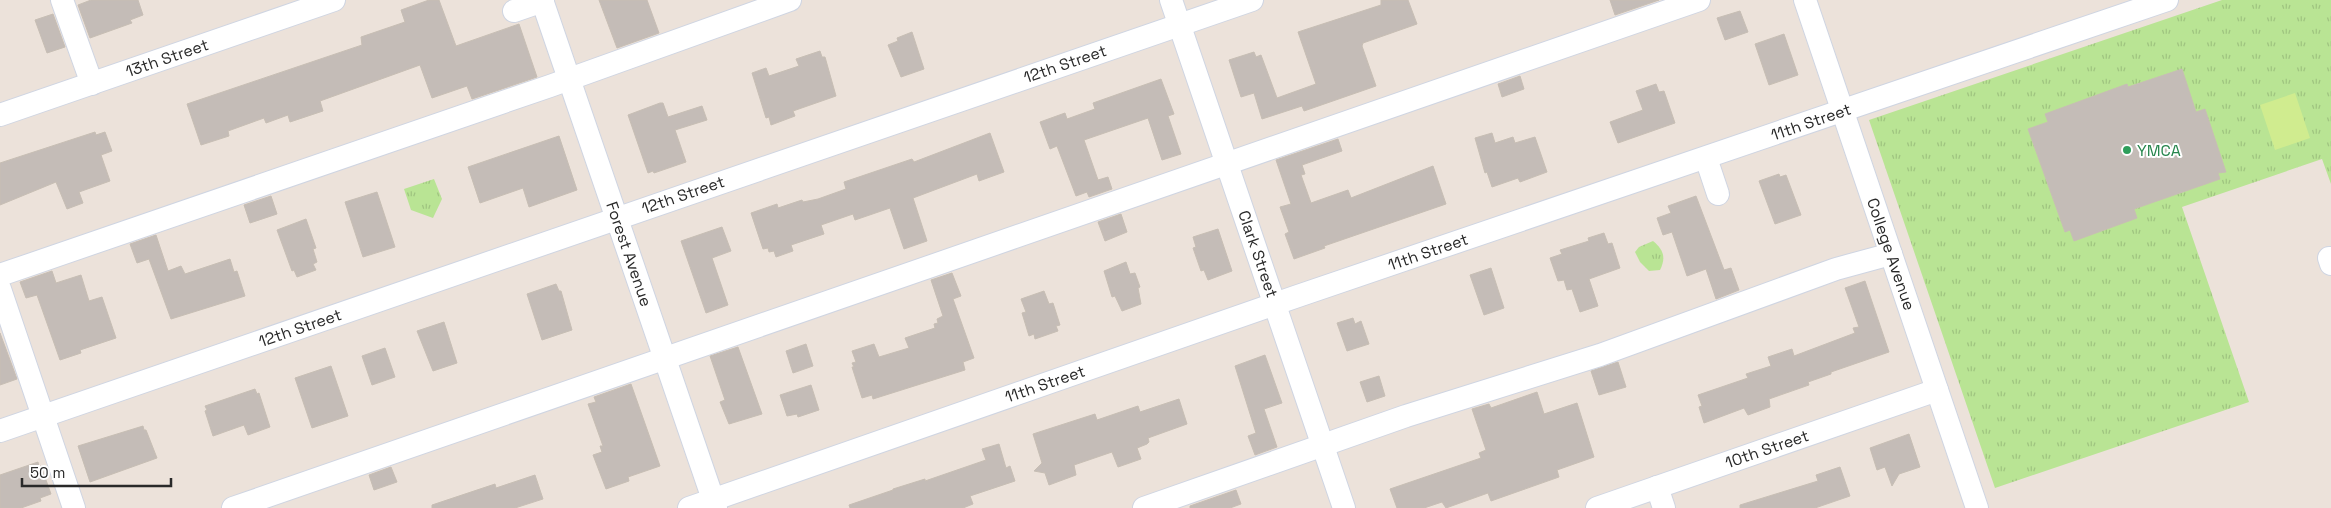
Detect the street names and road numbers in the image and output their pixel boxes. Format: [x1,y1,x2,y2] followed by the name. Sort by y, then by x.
[123,34,211,82] street label: 13th Street
[1021,40,1109,88] street label: 12th Street
[1768,98,1854,146] street label: 11th Street
[639,171,727,219] street label: 12th Street
[1862,195,1920,313] street label: College Avenue
[601,199,657,309] street label: Forest Avenue
[1233,208,1283,300] street label: Clark Street
[1385,228,1471,276] street label: 11th Street
[256,304,344,352] street label: 12th Street
[1002,360,1088,408] street label: 11th Street
[1722,425,1812,473] street label: 10th Street

